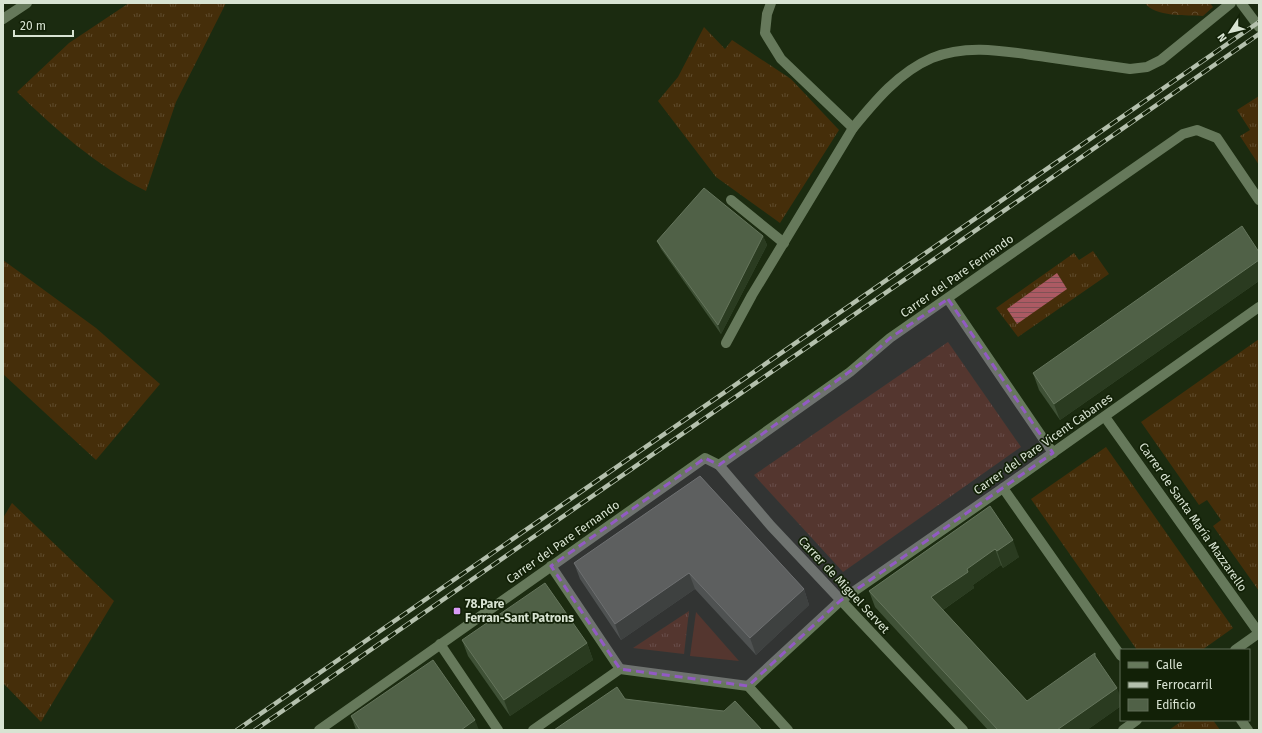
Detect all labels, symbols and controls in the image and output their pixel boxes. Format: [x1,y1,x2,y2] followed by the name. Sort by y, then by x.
[14,12,73,38] scale bar
[1210,12,1250,52] north arrow
[20,19,46,33] text: 20 m
[1215,31,1230,44] text: N
[898,232,1016,320] street label: Carrer del Pare Fernando
[971,390,1115,497] street label: Carrer del Pare Vicent Cabanes
[1136,440,1250,594] street label: Carrer de Santa María Mazzarello
[504,498,622,586] street label: Carrer del Pare Fernando
[796,534,893,637] street label: Carrer de Miguel Servet
[465,597,574,625] place label: 78.Pare Ferran-Sant Patrons
[452,606,462,616] marker: 78.Pare Ferran-Sant Patrons
[1120,649,1250,721] legend
[1156,658,1183,672] text: Calle
[1156,678,1213,692] text: Ferrocarril
[1156,698,1196,712] text: Edificio

